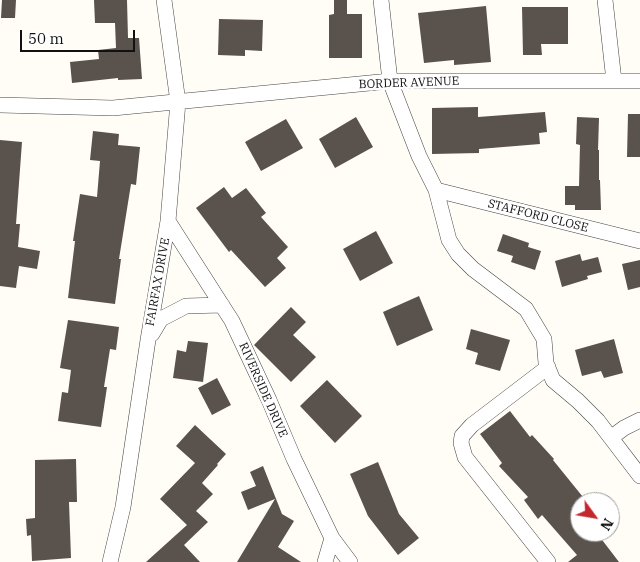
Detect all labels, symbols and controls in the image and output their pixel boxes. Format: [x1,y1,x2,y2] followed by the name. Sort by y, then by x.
[22,20,138,52] scale bar
[28,29,64,48] text: 50 m
[358,74,460,92] street label: BORDER AVENUE
[486,197,590,235] street label: STAFFORD CLOSE
[143,237,173,327] street label: FAIRFAX DRIVE
[236,340,290,440] street label: RIVERSIDE DRIVE
[570,492,620,542] north arrow
[596,515,617,534] text: N

